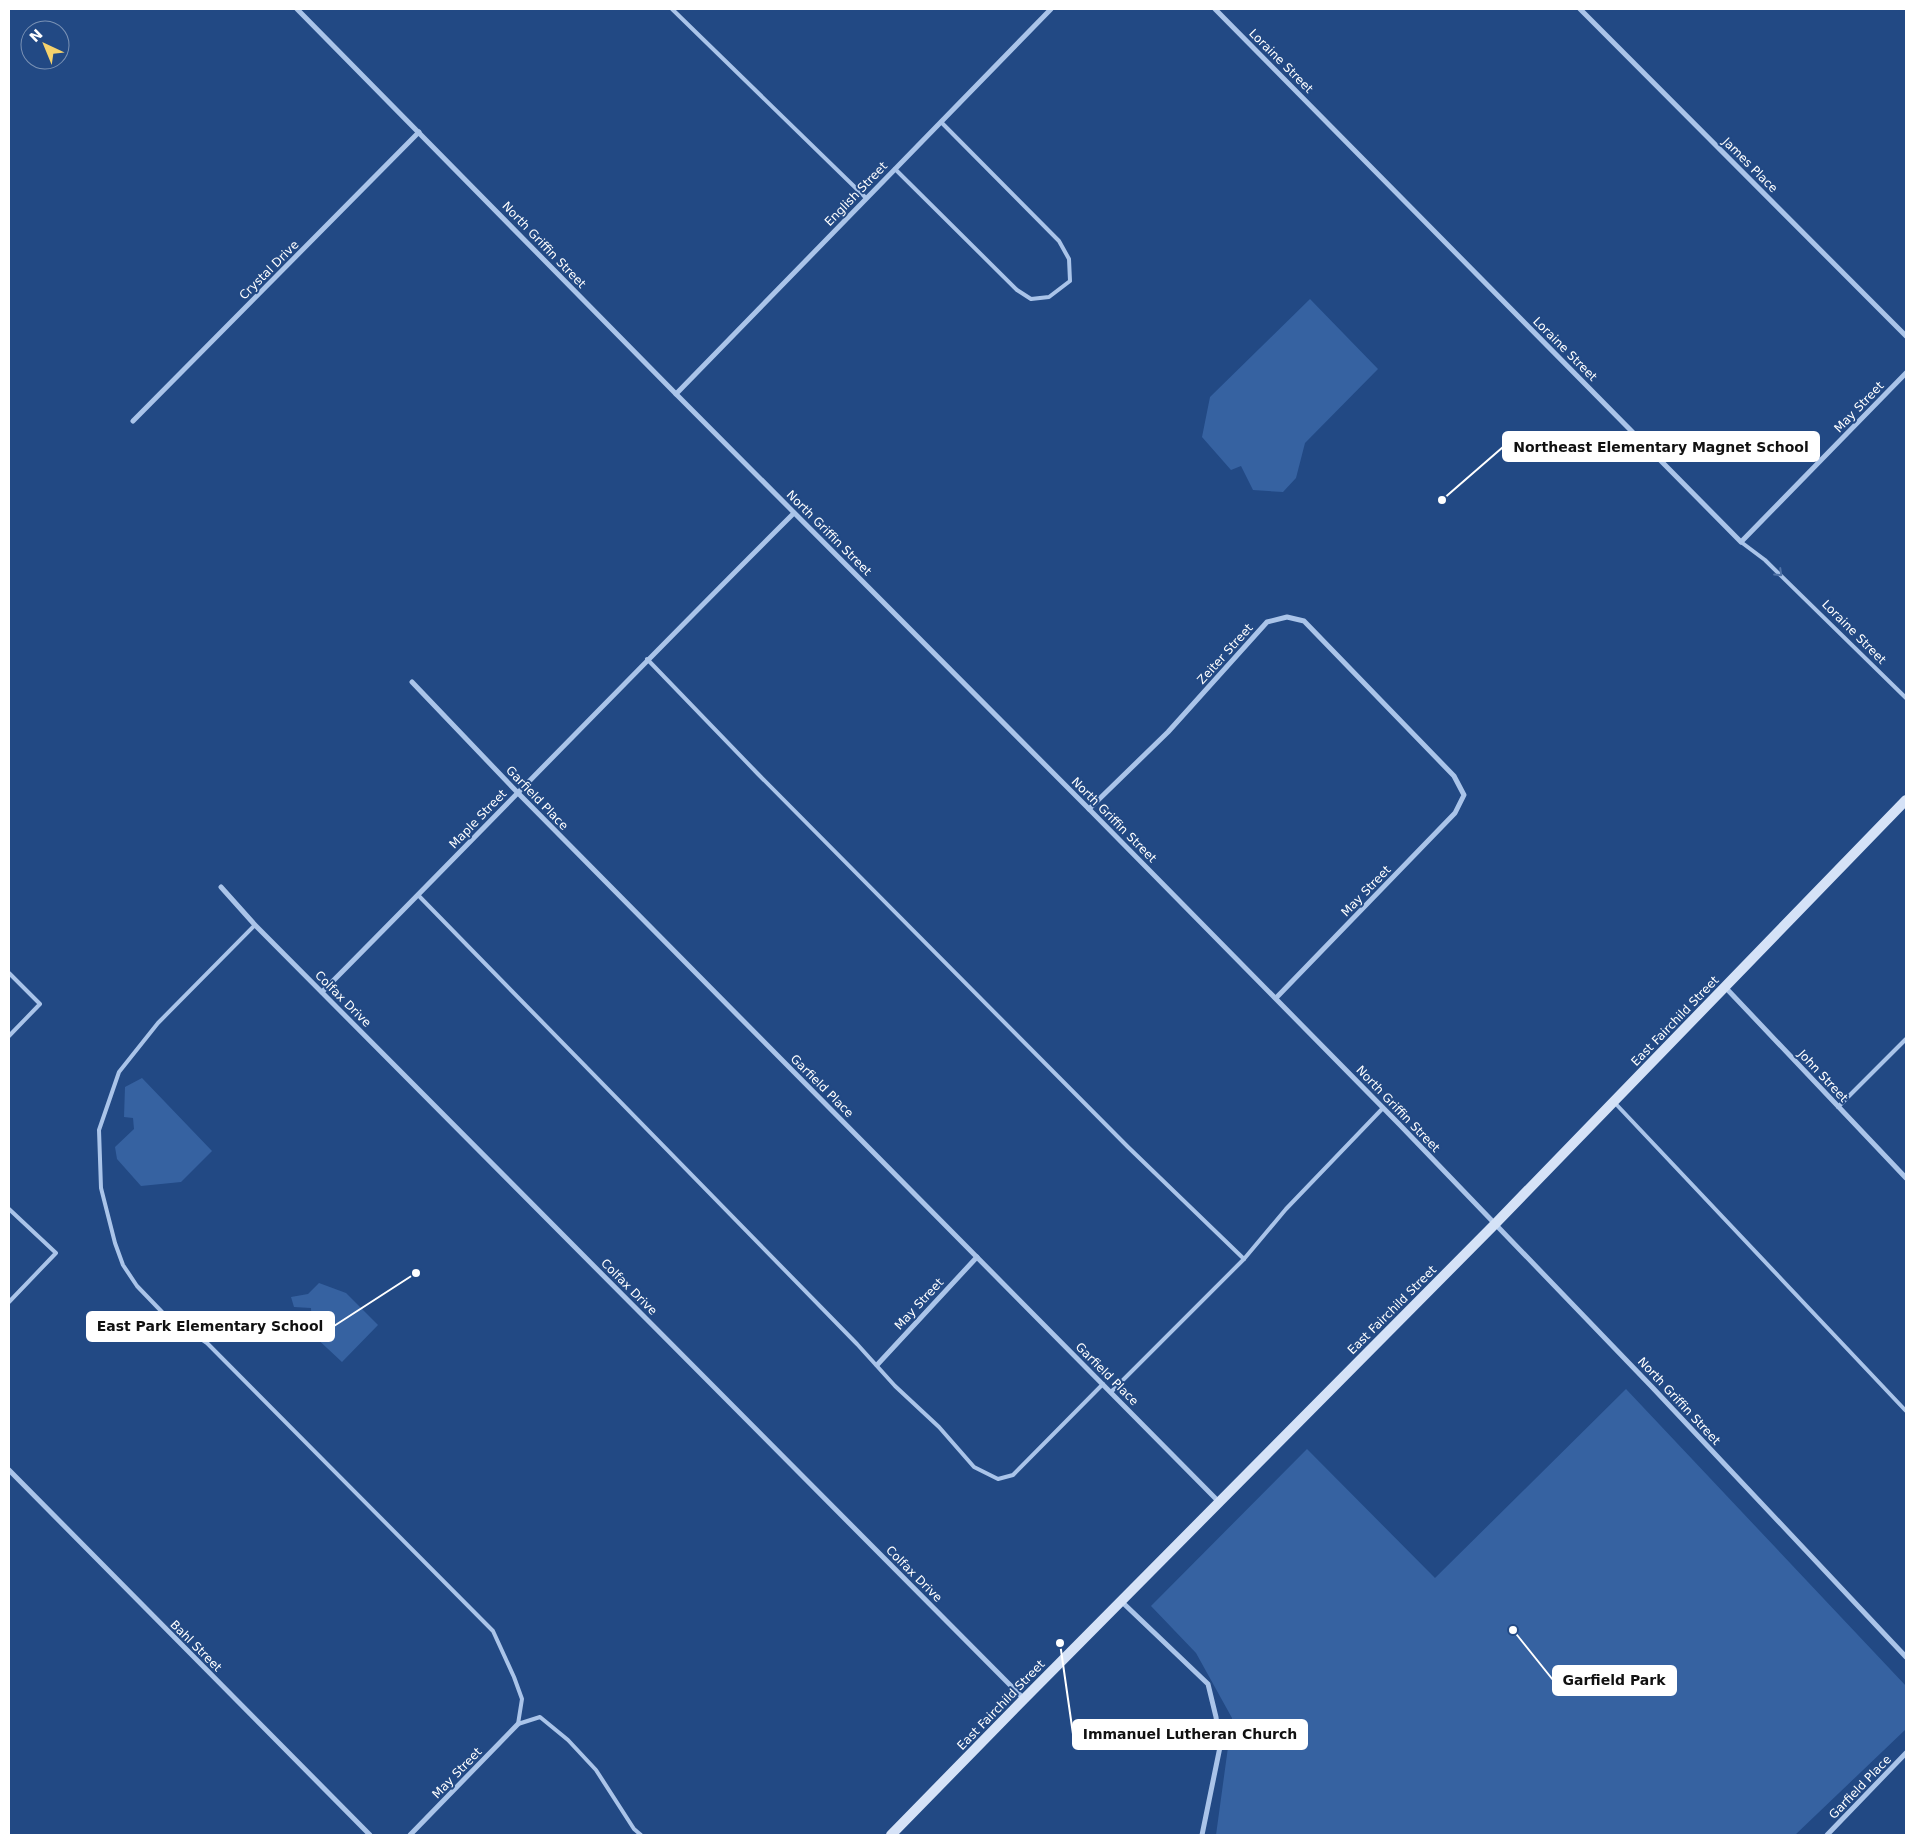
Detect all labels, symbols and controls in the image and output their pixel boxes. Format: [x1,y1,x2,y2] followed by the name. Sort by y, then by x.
[20,20,70,70] north arrow
[26,26,46,45] text: N
[1246,26,1316,96] street label: Loraine Street
[1719,134,1780,195] street label: James Place
[822,159,890,229] street label: English Street
[499,199,589,291] street label: North Griffin Street
[237,238,301,302] street label: Crystal Drive
[1530,314,1600,384] street label: Loraine Street
[1831,379,1887,435] street label: May Street
[1503,432,1819,461] callout: Northeast Elementary Magnet School
[1513,439,1809,455] text: Northeast Elementary Magnet School
[784,488,875,579] street label: North Griffin Street
[1773,567,1782,576] one-way arrow
[1819,597,1889,667] street label: Loraine Street
[1194,621,1256,687] street label: Zeiter Street
[503,763,571,833] street label: Garfield Place
[1069,775,1160,866] street label: North Griffin Street
[446,786,510,851] street label: Maple Street
[1338,863,1394,919] street label: May Street
[312,968,374,1030] street label: Colfax Drive
[1628,973,1722,1069] street label: East Fairchild Street
[1795,1046,1851,1105] street label: John Street
[788,1052,856,1120] street label: Garfield Place
[1353,1063,1443,1155] street label: North Griffin Street
[598,1256,660,1318] street label: Colfax Drive
[1345,1263,1439,1357] street label: East Fairchild Street
[892,1275,947,1333] street label: May Street
[87,1312,334,1341] callout: East Park Elementary School
[97,1318,323,1334] text: East Park Elementary School
[1073,1340,1141,1408] street label: Garfield Place
[1635,1354,1723,1448] street label: North Griffin Street
[883,1543,945,1605] street label: Colfax Drive
[167,1617,225,1675] street label: Bahl Street
[954,1657,1048,1753] street label: East Fairchild Street
[1553,1666,1676,1695] callout: Garfield Park
[1563,1672,1666,1688] text: Garfield Park
[1073,1720,1307,1749] callout: Immanuel Lutheran Church
[1083,1726,1297,1742] text: Immanuel Lutheran Church
[429,1745,485,1801] street label: May Street
[1826,1752,1894,1822] street label: Garfield Place

